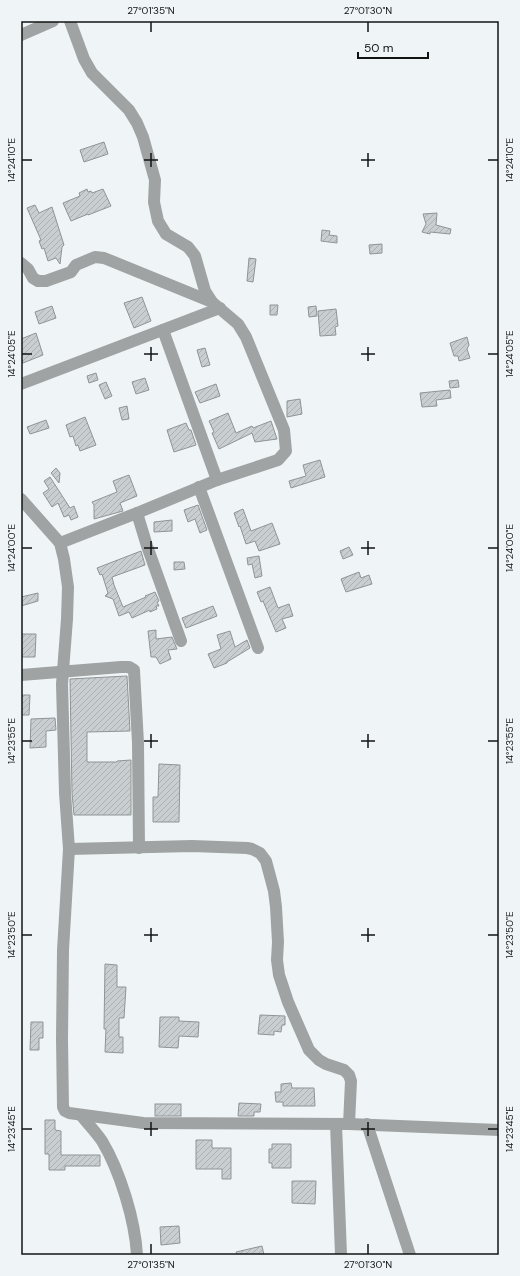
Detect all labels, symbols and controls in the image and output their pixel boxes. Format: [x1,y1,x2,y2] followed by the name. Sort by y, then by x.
[127,4,175,17] text: 27°01'35"N
[344,4,392,17] text: 27°01'30"N
[358,34,428,60] scale bar
[364,40,393,56] text: 50 m
[5,137,18,182] text: 14°24'10"E
[503,137,516,182] text: 14°24'10"E
[5,330,18,378] text: 14°24'05"E
[503,330,516,378] text: 14°24'05"E
[5,524,18,572] text: 14°24'00"E
[503,524,516,572] text: 14°24'00"E
[5,718,18,764] text: 14°23'55"E
[503,718,516,764] text: 14°23'55"E
[5,911,18,959] text: 14°23'50"E
[503,911,516,959] text: 14°23'50"E
[5,1106,18,1152] text: 14°23'45"E
[503,1106,516,1152] text: 14°23'45"E
[127,1258,175,1271] text: 27°01'35"N
[344,1258,392,1271] text: 27°01'30"N

